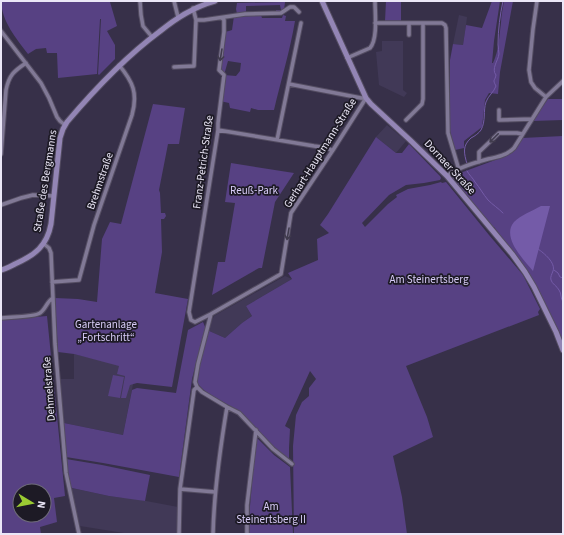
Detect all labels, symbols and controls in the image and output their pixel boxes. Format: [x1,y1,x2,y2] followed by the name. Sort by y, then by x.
[217,48,225,61] one-way arrow
[280,95,360,211] street label: Gerhart-Hauptmann-Straße
[189,114,217,210] street label: Franz-Petrich-Straße
[30,128,61,233] street label: Straße des Bergmanns
[489,133,499,143] one-way arrow
[421,136,480,198] street label: Dornaer Straße
[83,150,117,212] street label: Brehmstraße
[230,183,279,198] park label: Reuß-Park
[283,227,291,240] one-way arrow
[390,272,469,287] park label: Am Steinertsberg
[75,317,138,345] park label: Gartenanlage „Fortschritt“
[39,356,59,422] street label: Dehmelstraße
[12,483,52,523] north arrow
[236,499,306,527] park label: Am Steinertsberg II
[33,500,49,510] text: N

